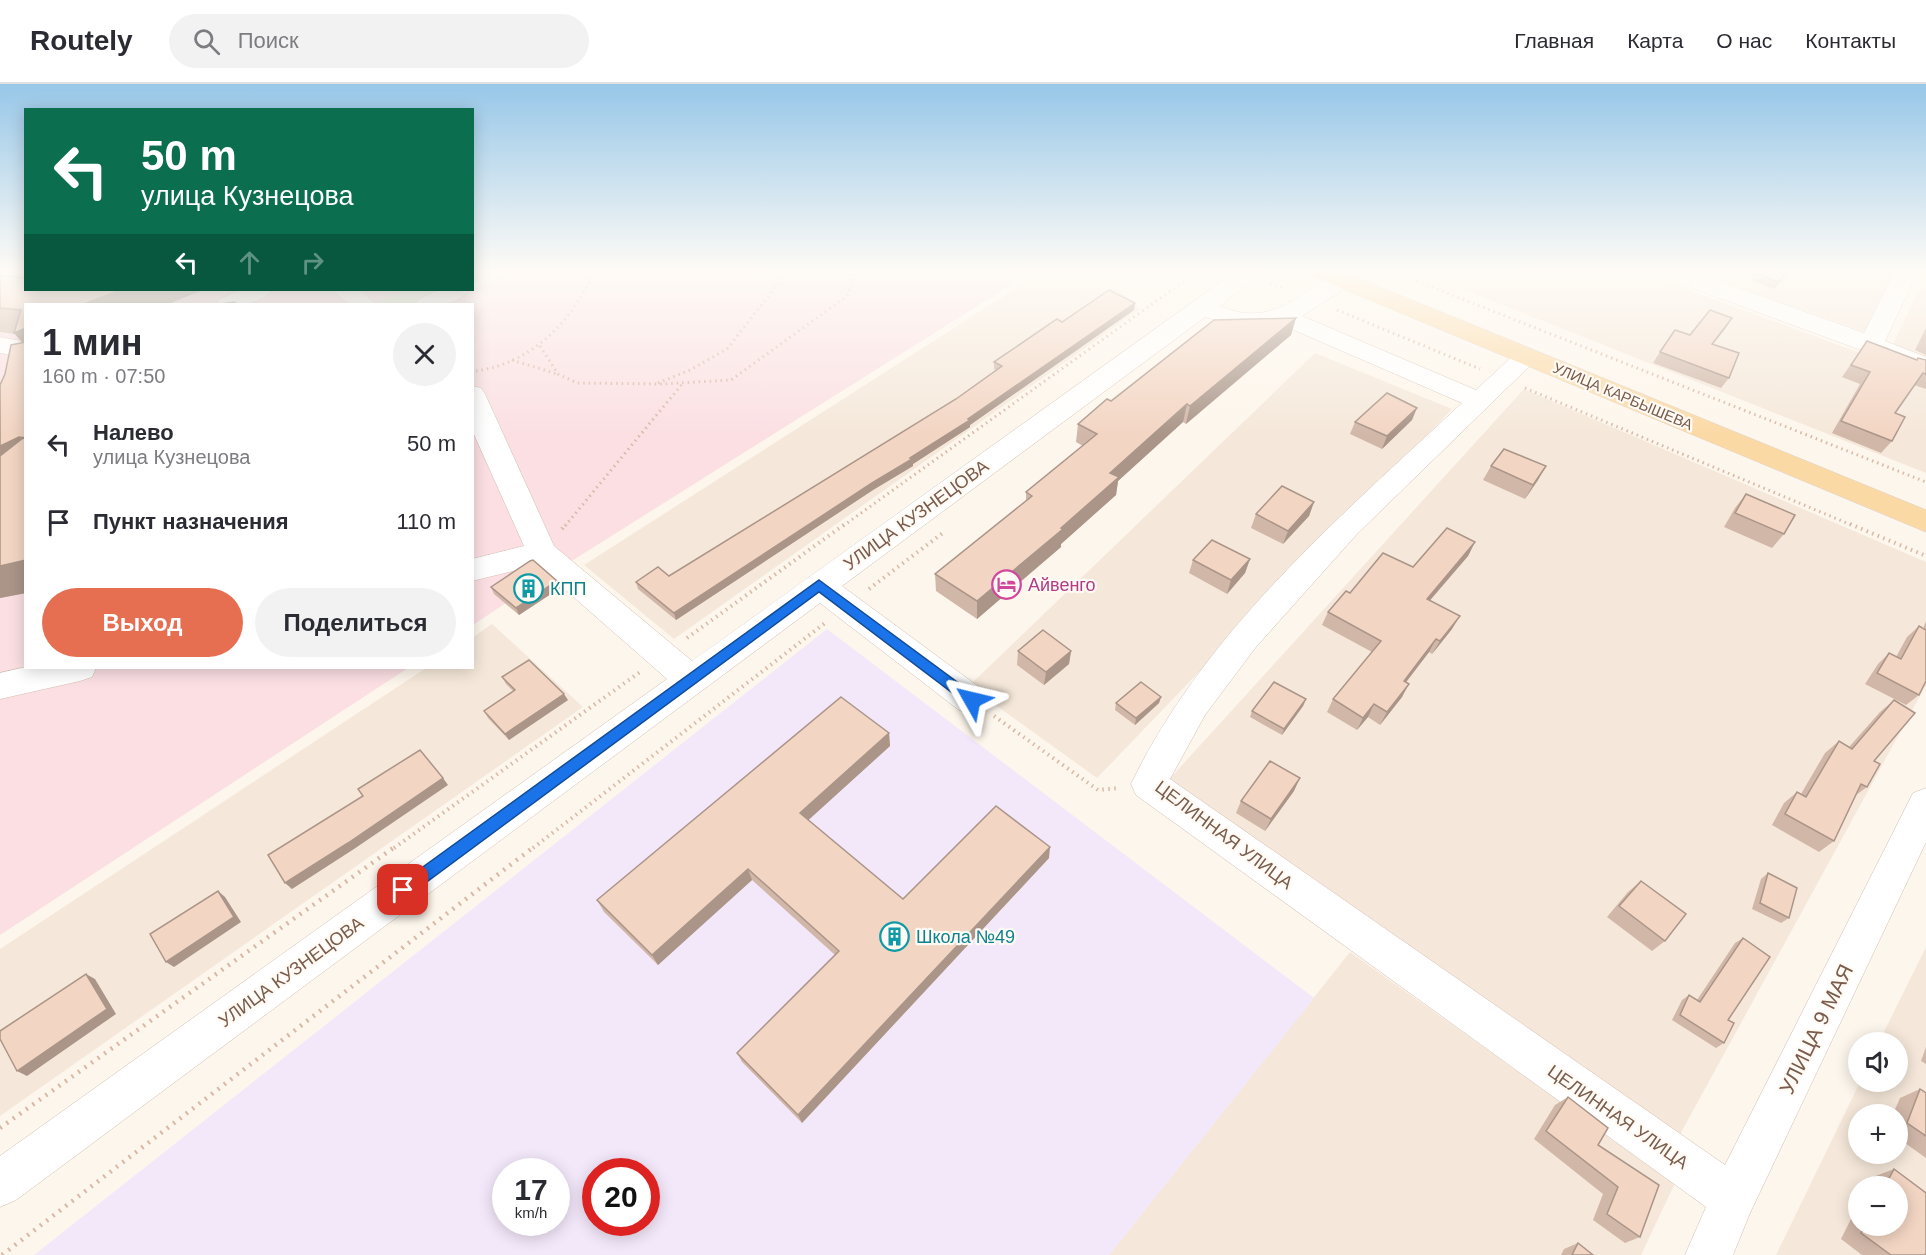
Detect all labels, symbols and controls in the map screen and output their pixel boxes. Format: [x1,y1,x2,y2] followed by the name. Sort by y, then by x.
[169,14,589,68] search box
[30,25,133,56] text: Routely
[190,25,223,58] icon: search
[238,28,299,53] text: Поиск
[1514,29,1594,52] text: Главная
[1627,29,1683,52] text: Карта
[1716,29,1772,52] text: О нас
[1805,29,1896,52] text: Контакты
[42,132,120,210] icon: left
[141,132,237,179] text: 50 m
[141,181,354,211] text: улица Кузнецова
[170,246,203,279] icon: left
[233,246,266,279] icon: ahead
[296,246,329,279] icon: right
[42,322,143,363] text: 1 мин
[393,323,456,386] button: close
[1551,359,1695,433] street label: УЛИЦА КАРБЫШЕВА
[42,365,165,387] text: 160 m · 07:50
[93,420,174,445] text: Налево
[42,428,75,461] icon: left
[407,431,456,456] text: 50 m
[93,446,250,468] text: улица Кузнецова
[840,456,992,574] street label: УЛИЦА КУЗНЕЦОВА
[42,506,75,539] icon: arrive
[93,509,289,534] text: Пункт назначения
[396,509,456,534] text: 110 m
[991,569,1023,601] hotel icon: Айвенго
[513,573,545,605] building icon: КПП
[1028,575,1096,595] place label: Айвенго
[550,579,586,599] place label: КПП
[42,588,243,657] button: Выход
[255,588,456,657] button: Поделиться
[940,668,1004,732] position arrow
[1151,777,1297,893] street label: ЦЕЛИННАЯ УЛИЦА
[377,864,428,915] pin
[386,873,419,906] icon: arrive
[215,913,367,1031] street label: УЛИЦА КУЗНЕЦОВА
[879,921,911,953] building icon: Школа №49
[916,927,1015,947] place label: Школа №49
[1775,961,1857,1097] street label: УЛИЦА 9 МАЯ
[1848,1032,1908,1236] map controls
[1848,1032,1908,1092] button: sound
[1544,1061,1692,1173] street label: ЦЕЛИННАЯ УЛИЦА
[1848,1104,1908,1164] button: +
[582,1158,660,1236] speed limit sign: 20
[514,1173,548,1206] text: 17
[1848,1176,1908,1236] button: −
[515,1204,547,1221] text: km/h

